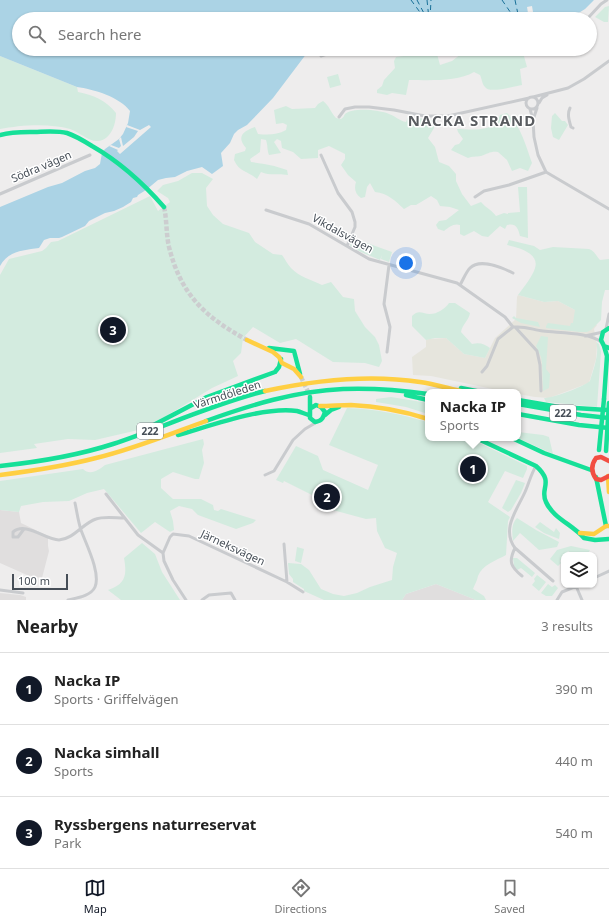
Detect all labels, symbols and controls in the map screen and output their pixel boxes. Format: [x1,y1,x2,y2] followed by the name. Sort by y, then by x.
[12,12,597,56] search box
[26,23,48,45] icon: search
[58,24,141,44] text: Search here
[408,110,536,130] district label: NACKA STRAND
[8,147,74,185] street label: Södra vägen
[310,210,376,256] street label: Vikdalsvägen
[396,253,416,273] your location
[100,315,126,345] pin: 3
[192,376,262,412] street label: Värmdöleden
[425,389,521,441] popup
[440,396,506,416] text: Nacka IP
[550,405,576,421] road number: 222
[440,416,479,434] text: Sports
[137,423,163,439] road number: 222
[460,454,486,484] pin: 1
[314,482,340,512] pin: 2
[197,525,268,568] street label: Järneksvägen
[561,552,597,588] map controls
[561,552,597,588] button: layers
[12,572,68,591] scale bar
[18,573,50,588] text: 100 m
[16,615,78,638] text: Nearby
[541,617,593,635] text: 3 results
[54,670,120,690] text: Nacka IP
[25,680,33,698] text: 1
[555,680,593,698] text: 390 m
[54,690,179,708] text: Sports · Griffelvägen
[54,742,159,762] text: Nacka simhall
[25,752,33,770] text: 2
[555,752,593,770] text: 440 m
[54,762,93,780] text: Sports
[54,814,256,834] text: Ryssbergens naturreservat
[25,824,33,842] text: 3
[555,824,593,842] text: 540 m
[54,834,81,852] text: Park
[84,877,107,916] tab: Map
[274,877,327,916] tab: Directions
[494,877,525,916] tab: Saved

